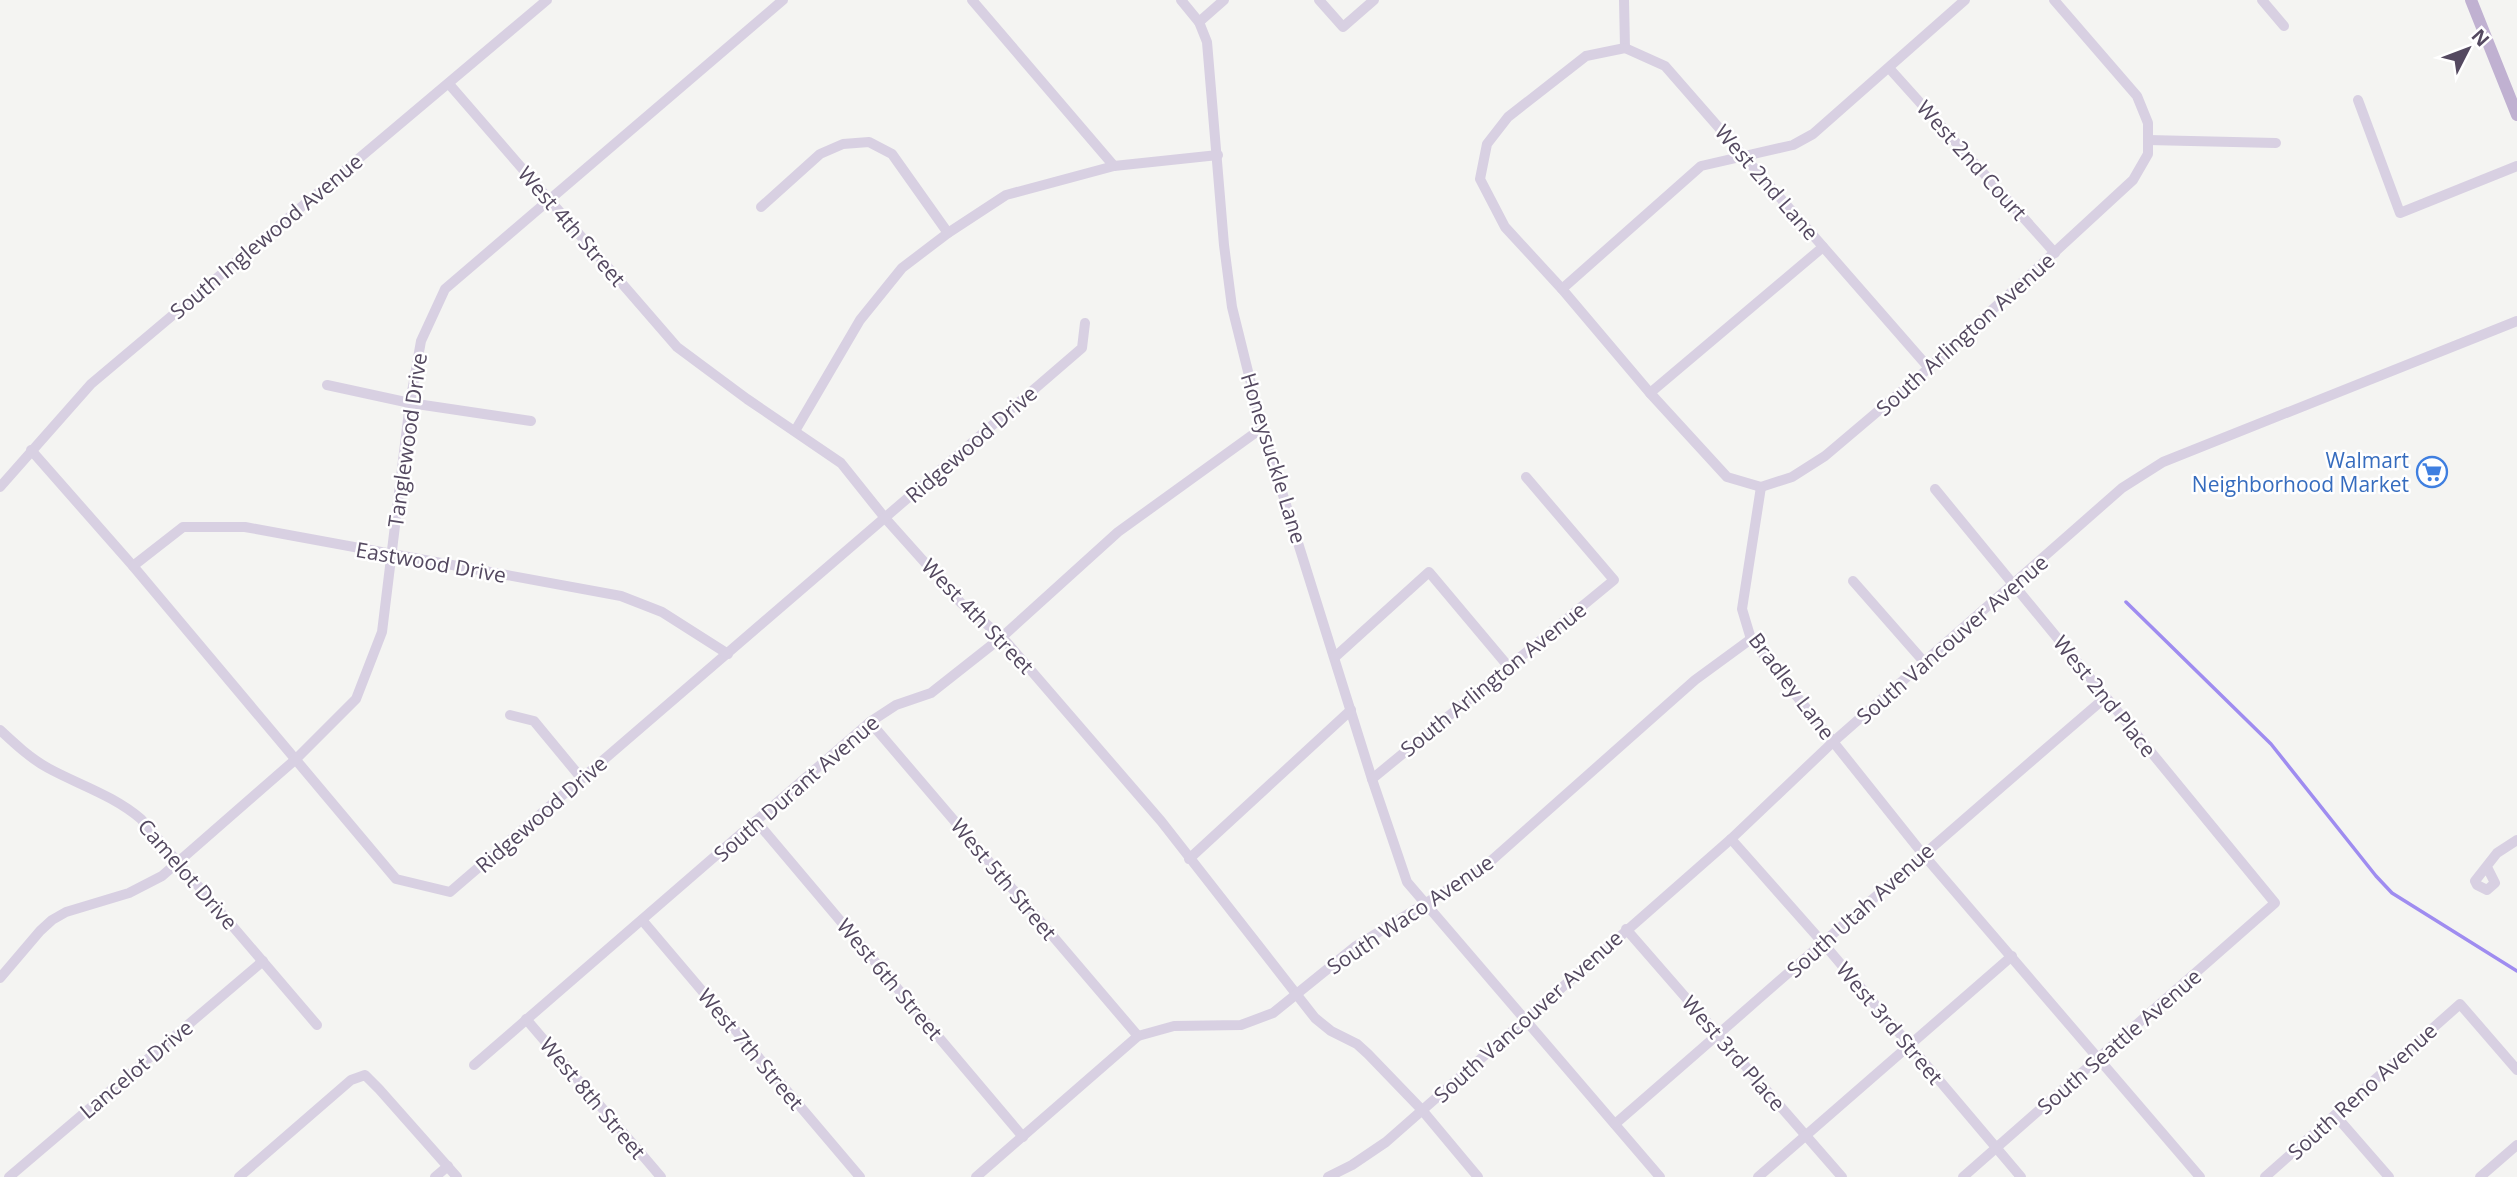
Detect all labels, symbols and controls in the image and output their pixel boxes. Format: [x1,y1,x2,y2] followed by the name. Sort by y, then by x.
[2433,14,2503,84] north arrow
[2466,23,2495,52] text: N
[1911,94,2033,226] street label: West 2nd Court
[1709,118,1825,246] street label: West 2nd Lane
[164,147,368,325] street label: South Inglewood Avenue
[512,160,632,292] street label: West 4th Street
[1870,246,2060,422] street label: South Arlington Avenue
[381,351,433,529] street label: Tanglewood Drive
[1235,369,1313,547] street label: Honeysuckle Lane
[899,379,1043,509] street label: Ridgewood Drive
[2192,446,2409,498] place label: Walmart Neighborhood Market
[2415,455,2449,489] supermarket icon: Walmart Neighborhood Market
[354,535,508,589] street label: Eastwood Drive
[1850,548,2054,730] street label: South Vancouver Avenue
[916,552,1040,680] street label: West 4th Street
[1394,595,1592,763] street label: South Arlington Avenue
[1743,627,1841,745] street label: Bradley Lane
[2047,629,2163,763] street label: West 2nd Place
[708,708,884,868] street label: South Durant Avenue
[469,749,613,879] street label: Ridgewood Drive
[945,812,1063,946] street label: West 5th Street
[132,813,244,935] street label: Camelot Drive
[1780,836,1940,984] street label: South Utah Avenue
[1321,848,1499,980] street label: South Waco Avenue
[831,912,949,1046] street label: West 6th Street
[1428,924,1628,1108] street label: South Vancouver Avenue
[1831,956,1949,1090] street label: West 3rd Street
[2031,962,2207,1120] street label: South Seattle Avenue
[692,982,810,1116] street label: West 7th Street
[1676,989,1792,1117] street label: West 3rd Place
[74,1013,198,1125] street label: Lancelot Drive
[2281,1016,2443,1166] street label: South Reno Avenue
[534,1031,652,1165] street label: West 8th Street

